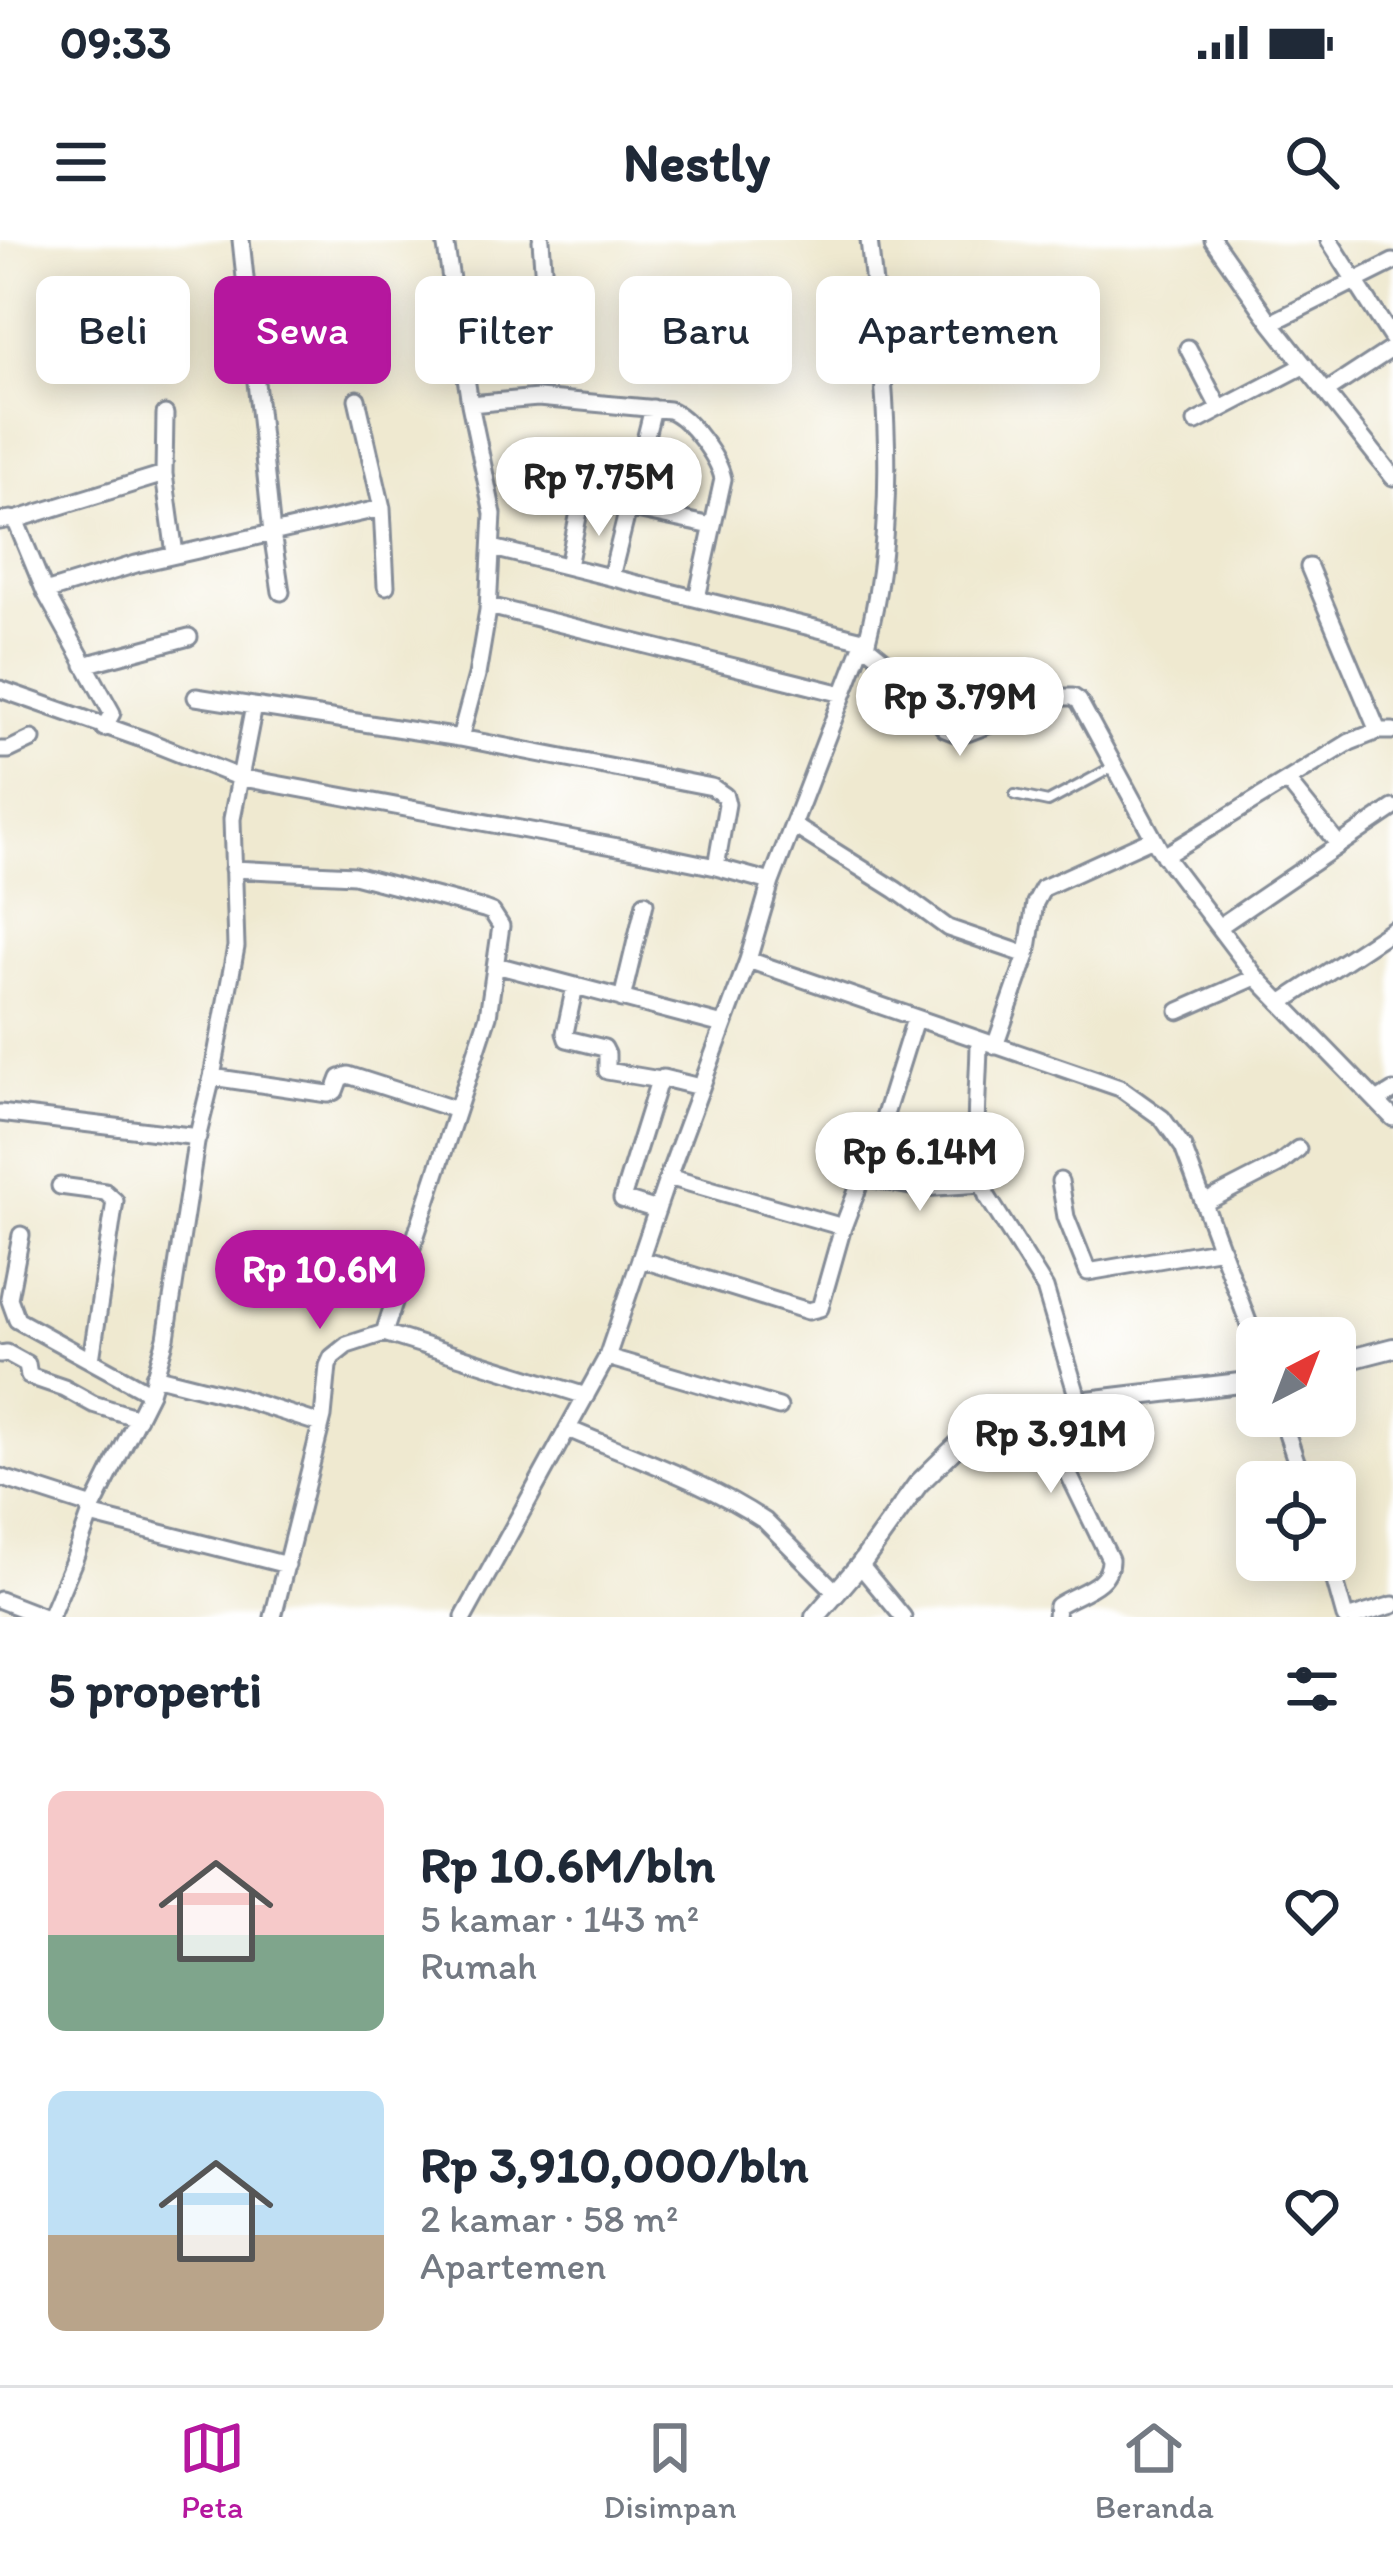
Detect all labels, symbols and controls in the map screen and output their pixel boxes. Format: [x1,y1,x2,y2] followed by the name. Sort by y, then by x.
[60,15,171,69] text: 09:33
[48,129,114,195] icon: menu
[1279,129,1345,195] icon: search
[623,130,770,195] text: Nestly
[36,276,190,384] chip: Beli
[214,276,391,384] chip: Sewa
[415,276,595,384] chip: Filter
[619,276,792,384] chip: Baru
[816,276,1100,384] chip: Apartemen
[475,437,723,539] pin: Rp 7.75M
[523,452,675,499] text: Rp 7.75M
[836,657,1084,759] pin: Rp 3.79M
[883,672,1037,719] text: Rp 3.79M
[796,1112,1044,1214] pin: Rp 6.14M
[842,1127,998,1174] text: Rp 6.14M
[196,1230,444,1332] pin: Rp 10.6M
[242,1245,398,1292] text: Rp 10.6M
[1236,1317,1356,1437] north arrow
[1236,1317,1356,1581] map controls
[927,1394,1175,1496] pin: Rp 3.91M
[975,1409,1127,1456] text: Rp 3.91M
[1236,1461,1356,1581] button: locate
[1279,1656,1345,1722] icon: filters
[48,1659,262,1720] text: 5 properti
[420,1834,715,1895] text: Rp 10.6M/bln
[144,1839,288,1983] icon: home
[1279,1878,1345,1944] icon: heart
[420,1895,699,1942] text: 5 kamar · 143 m²
[420,1942,537,1989] text: Rumah
[420,2134,809,2195] text: Rp 3,910,000/bln
[144,2139,288,2283] icon: home
[1279,2178,1345,2244] icon: heart
[420,2195,678,2242] text: 2 kamar · 58 m²
[420,2242,606,2289] text: Apartemen
[179,2415,245,2526] tab: Peta
[603,2415,737,2526] tab: Disimpan
[1095,2415,1214,2526] tab: Beranda

